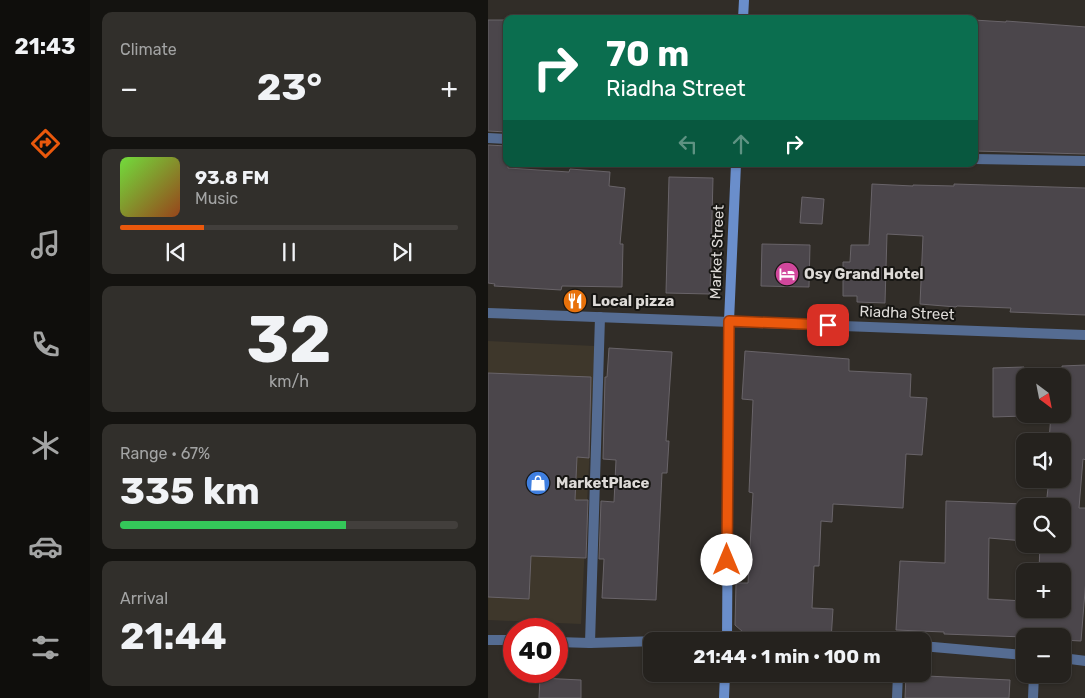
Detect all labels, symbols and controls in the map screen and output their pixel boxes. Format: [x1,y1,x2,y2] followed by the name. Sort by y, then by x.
[14,33,76,60] text: 21:43
[606,33,689,75] text: 70 m
[523,35,588,100] icon: right
[120,40,177,59] text: Climate
[257,64,322,110] text: 23°
[120,72,138,105] text: −
[441,72,458,105] text: +
[606,75,746,102] text: Riadha Street
[28,126,63,161] icon: directions
[674,130,702,158] icon: left
[727,130,755,158] icon: ahead
[780,130,808,158] icon: right
[195,166,269,189] text: 93.8 FM
[195,189,238,208] text: Music
[706,204,728,300] street label: Market Street
[28,227,63,262] icon: music
[162,238,190,266] icon: previous
[275,238,303,266] icon: pause
[388,238,416,266] icon: next
[774,261,800,287] hotel icon: Osy Grand Hotel
[804,265,924,283] place label: Osy Grand Hotel
[562,288,588,314] restaurant icon: Local pizza
[592,292,675,310] place label: Local pizza
[246,301,332,378] text: 32
[859,302,955,324] street label: Riadha Street
[807,304,849,346] pin
[814,311,842,339] icon: arrive
[28,327,63,362] icon: phone
[1016,368,1070,422] north arrow
[1016,368,1071,683] map controls
[269,372,309,391] text: km/h
[28,428,63,463] icon: climate
[1016,433,1071,488] button: sound
[120,444,210,463] text: Range · 67%
[120,468,260,514] text: 335 km
[525,470,551,496] shop icon: MarketPlace
[556,474,650,492] place label: MarketPlace
[1016,498,1071,553] button: search
[28,529,63,564] icon: car
[700,533,752,585] position arrow
[1016,563,1071,618] button: +
[120,589,168,608] text: Arrival
[120,613,227,659] text: 21:44
[503,618,568,683] speed limit sign: 40
[1016,628,1071,683] button: −
[28,630,63,665] icon: filters
[693,645,881,668] text: 21:44 · 1 min · 100 m

